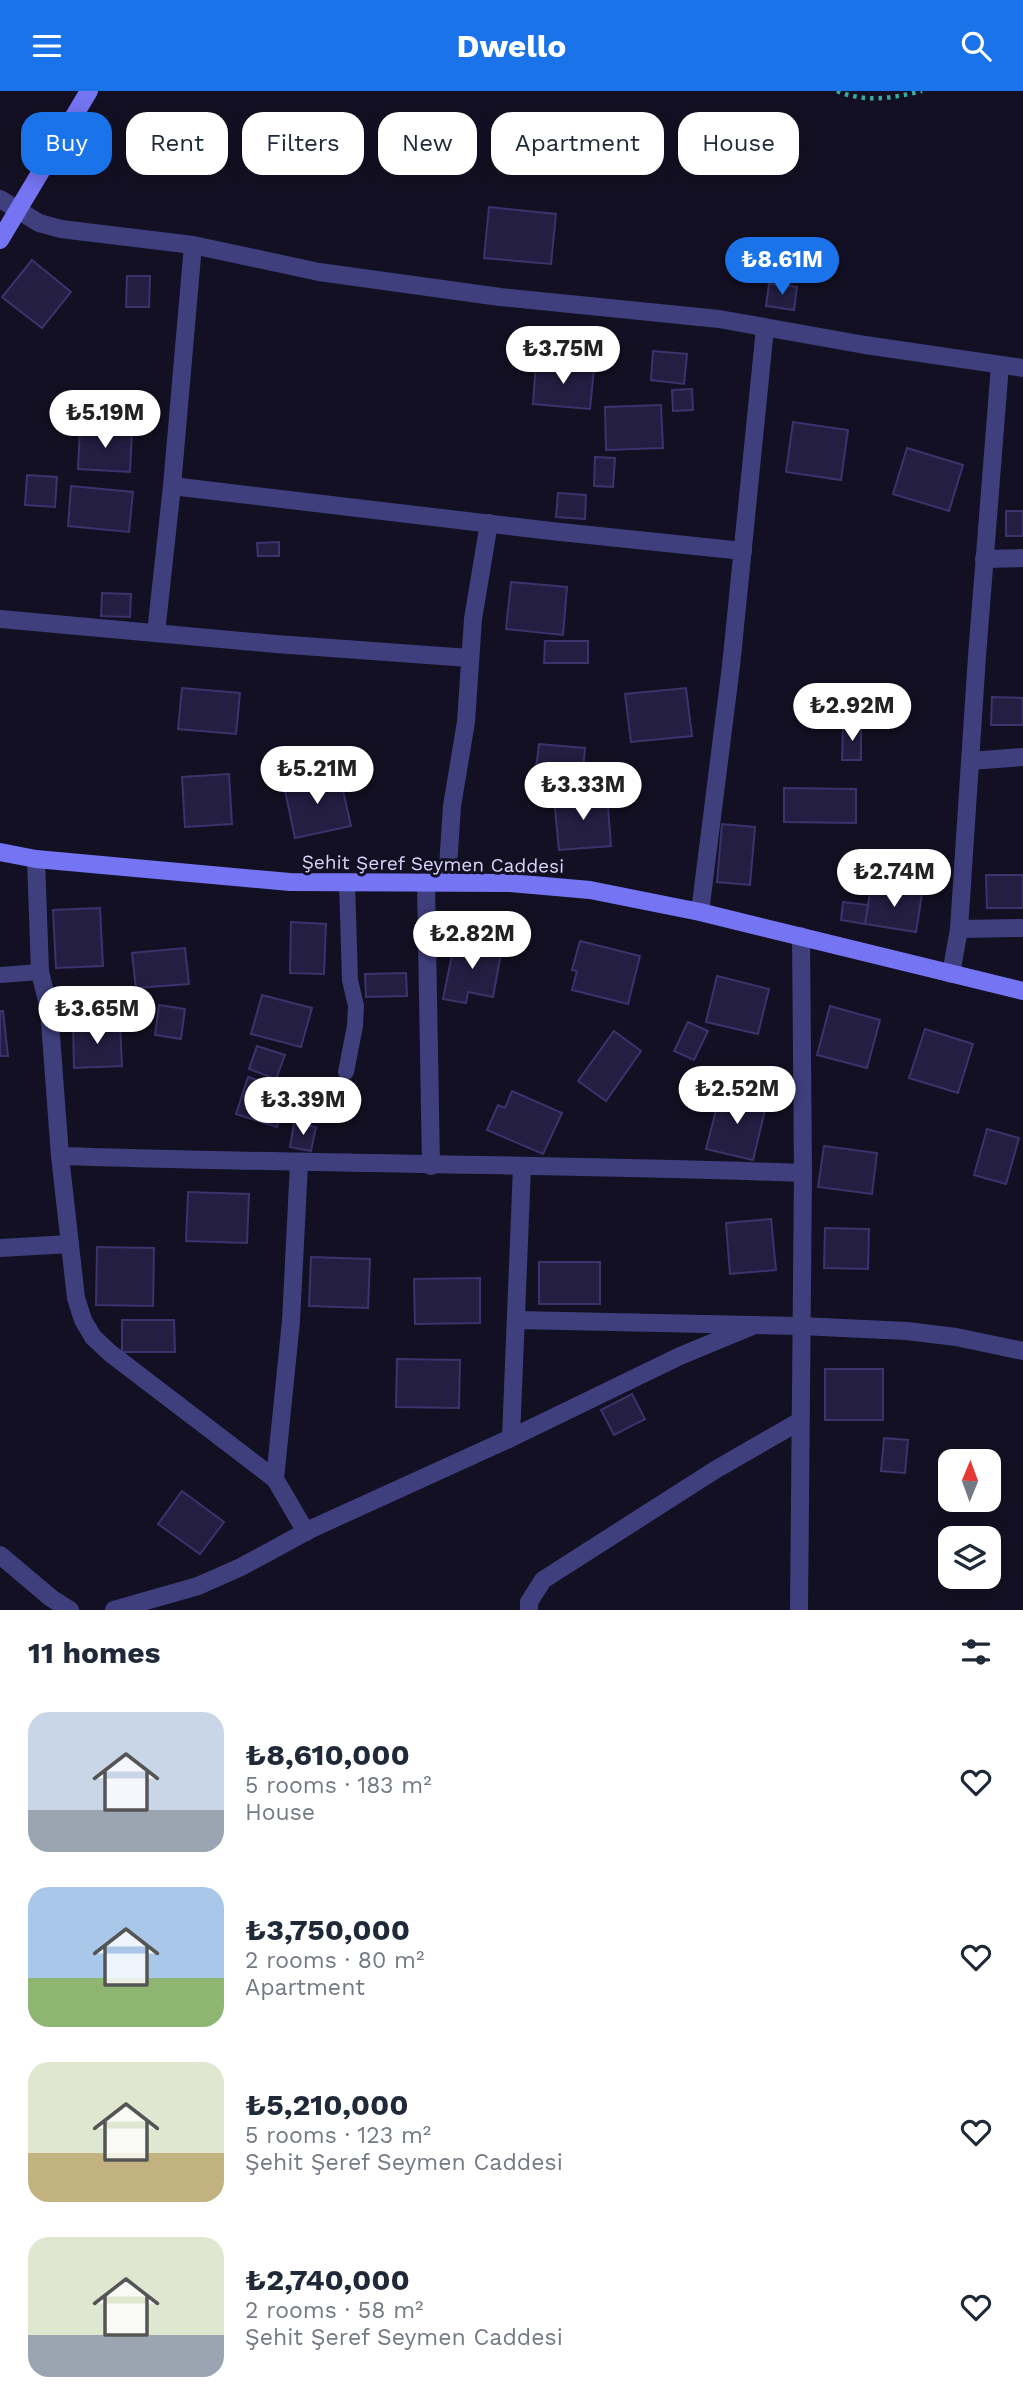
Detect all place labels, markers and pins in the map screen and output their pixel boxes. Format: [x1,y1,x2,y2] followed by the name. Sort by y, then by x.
[725,237,839,297] pin: ₺8.61M
[506,327,620,386] pin: ₺3.75M
[48,391,162,450] pin: ₺5.19M
[795,683,909,743] pin: ₺2.92M
[260,747,374,806] pin: ₺5.21M
[526,763,640,822] pin: ₺3.33M
[837,849,951,909] pin: ₺2.74M
[415,911,529,971] pin: ₺2.82M
[40,986,154,1046] pin: ₺3.65M
[680,1067,794,1126] pin: ₺2.52M
[246,1077,360,1137] pin: ₺3.39M

